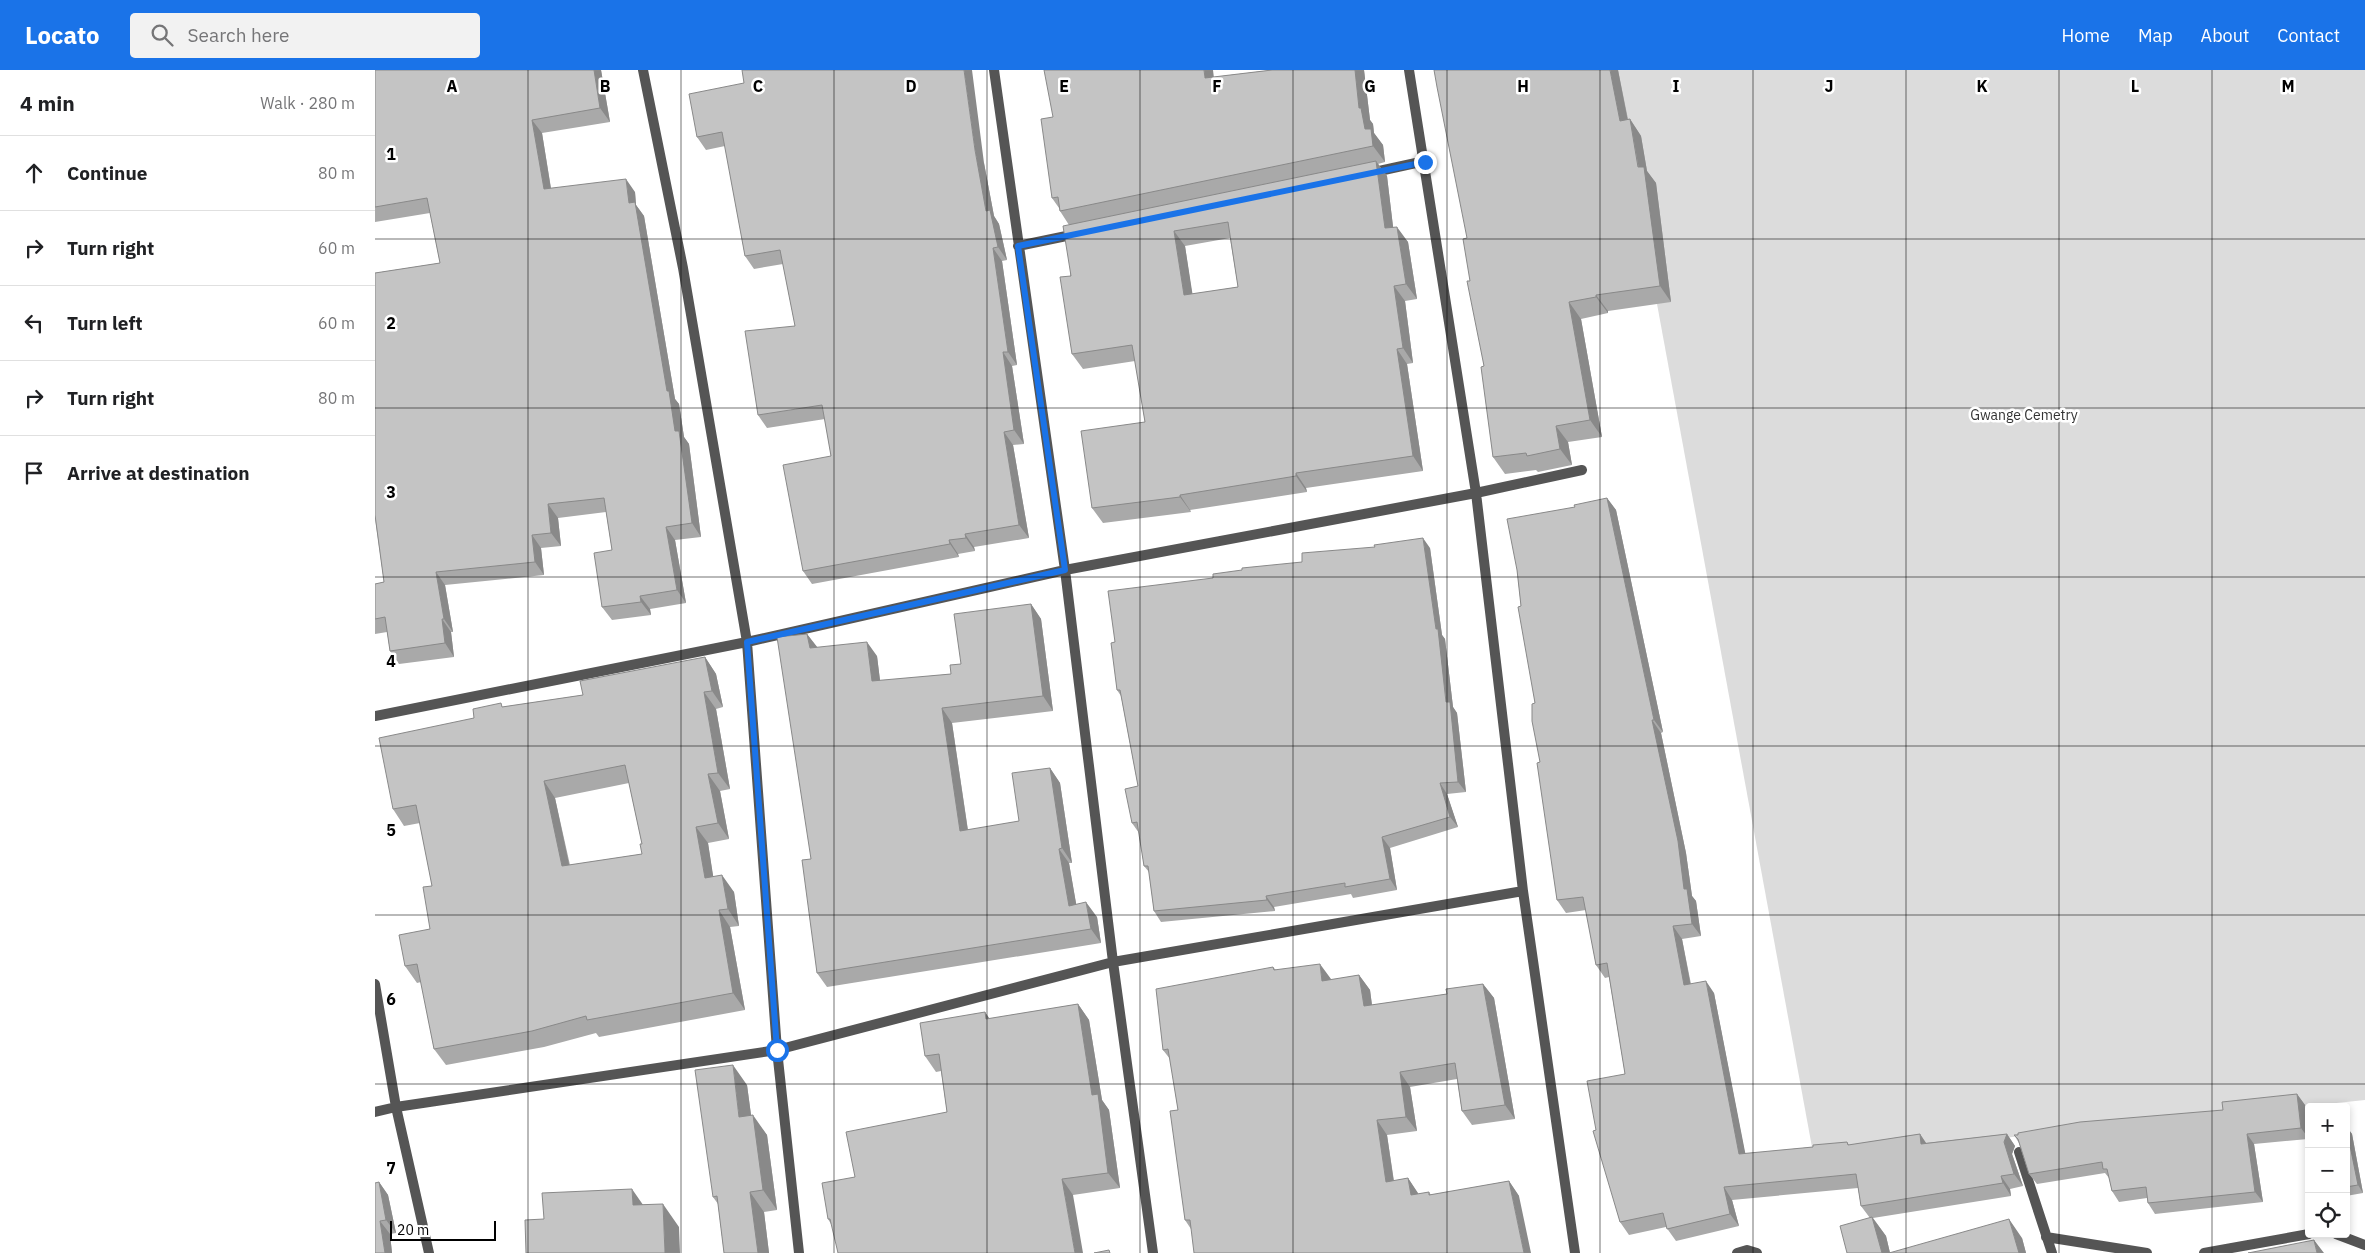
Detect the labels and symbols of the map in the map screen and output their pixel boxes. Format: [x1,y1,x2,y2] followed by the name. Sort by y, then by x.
[447,76,458,96] text: A
[600,76,611,96] text: B
[753,76,763,96] text: C
[905,76,917,96] text: D
[1059,76,1069,96] text: E
[1212,76,1222,96] text: F
[1364,76,1376,96] text: G
[1517,76,1529,96] text: H
[1673,76,1680,96] text: I
[1825,76,1833,96] text: J
[1976,76,1988,96] text: K
[2131,76,2139,96] text: L
[2281,76,2295,96] text: M
[386,144,396,164] text: 1
[1414,151,1437,174] route end
[386,313,396,333] text: 2
[1970,406,2078,424] park label: Gwange Cemetry
[386,482,396,502] text: 3
[386,651,396,671] text: 4
[386,820,396,840] text: 5
[386,989,396,1009] text: 6
[766,1039,789,1062] route start
[386,1158,396,1178] text: 7
[390,1218,496,1241] scale bar

